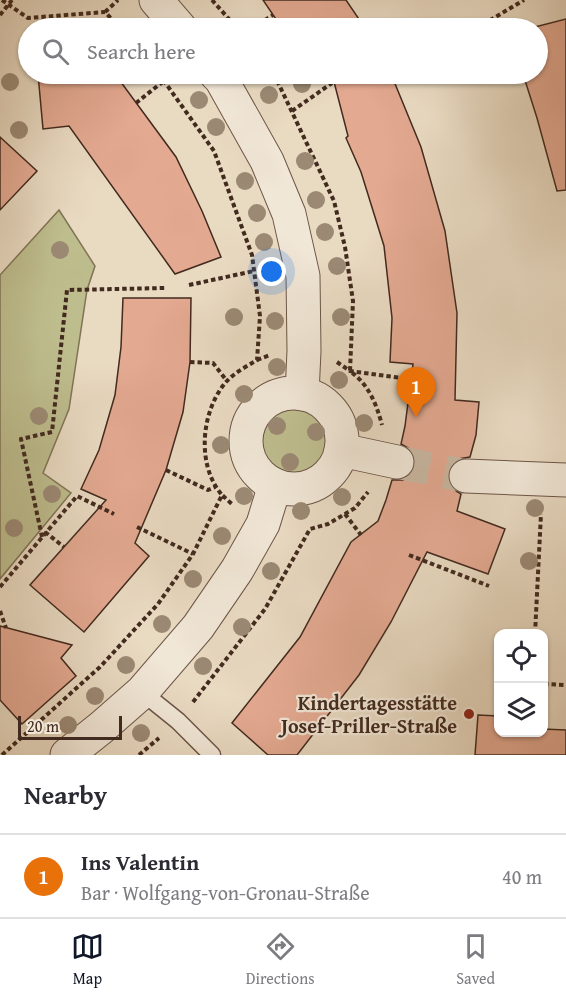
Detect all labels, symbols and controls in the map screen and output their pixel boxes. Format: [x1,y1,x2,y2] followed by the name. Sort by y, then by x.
[18,18,548,84] search box
[39,35,72,68] icon: search
[87,35,196,67] text: Search here
[257,257,286,286] your location
[396,368,436,417] pin: 1
[494,629,548,737] map controls
[494,629,548,683] button: locate
[494,683,548,737] button: layers
[278,688,457,740] place label: Kindertagesstätte Josef-Priller-Straße
[462,707,476,721] marker: Kindertagesstätte Josef-Priller-Straße
[18,713,122,740] scale bar
[27,714,59,738] text: 20 m
[24,775,107,814] text: Nearby
[81,846,199,878] text: Ins Valentin
[38,862,49,891] text: 1
[502,862,542,891] text: 40 m
[81,878,370,907] text: Bar · Wolfgang-von-Gronau-Straße
[71,930,104,990] tab: Map
[246,930,315,990] tab: Directions
[456,930,495,990] tab: Saved

